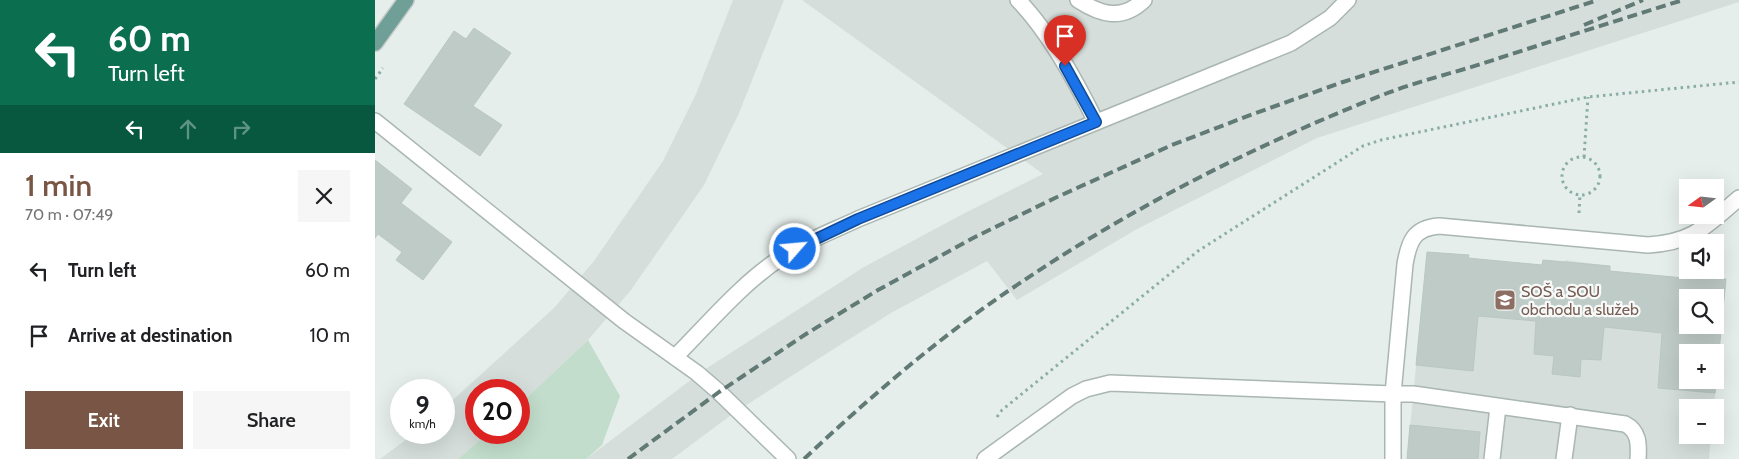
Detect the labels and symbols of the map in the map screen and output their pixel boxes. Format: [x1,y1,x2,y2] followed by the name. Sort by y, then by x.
[1044,15,1086,66] pin
[1679,179,1724,224] north arrow
[768,222,820,274] position arrow
[1521,282,1639,319] place label: SOŠ a SOU obchodu a služeb
[1493,288,1517,312] school or university icon: SOŠ a SOU obchodu a služeb
[465,379,530,444] speed limit sign: 20

